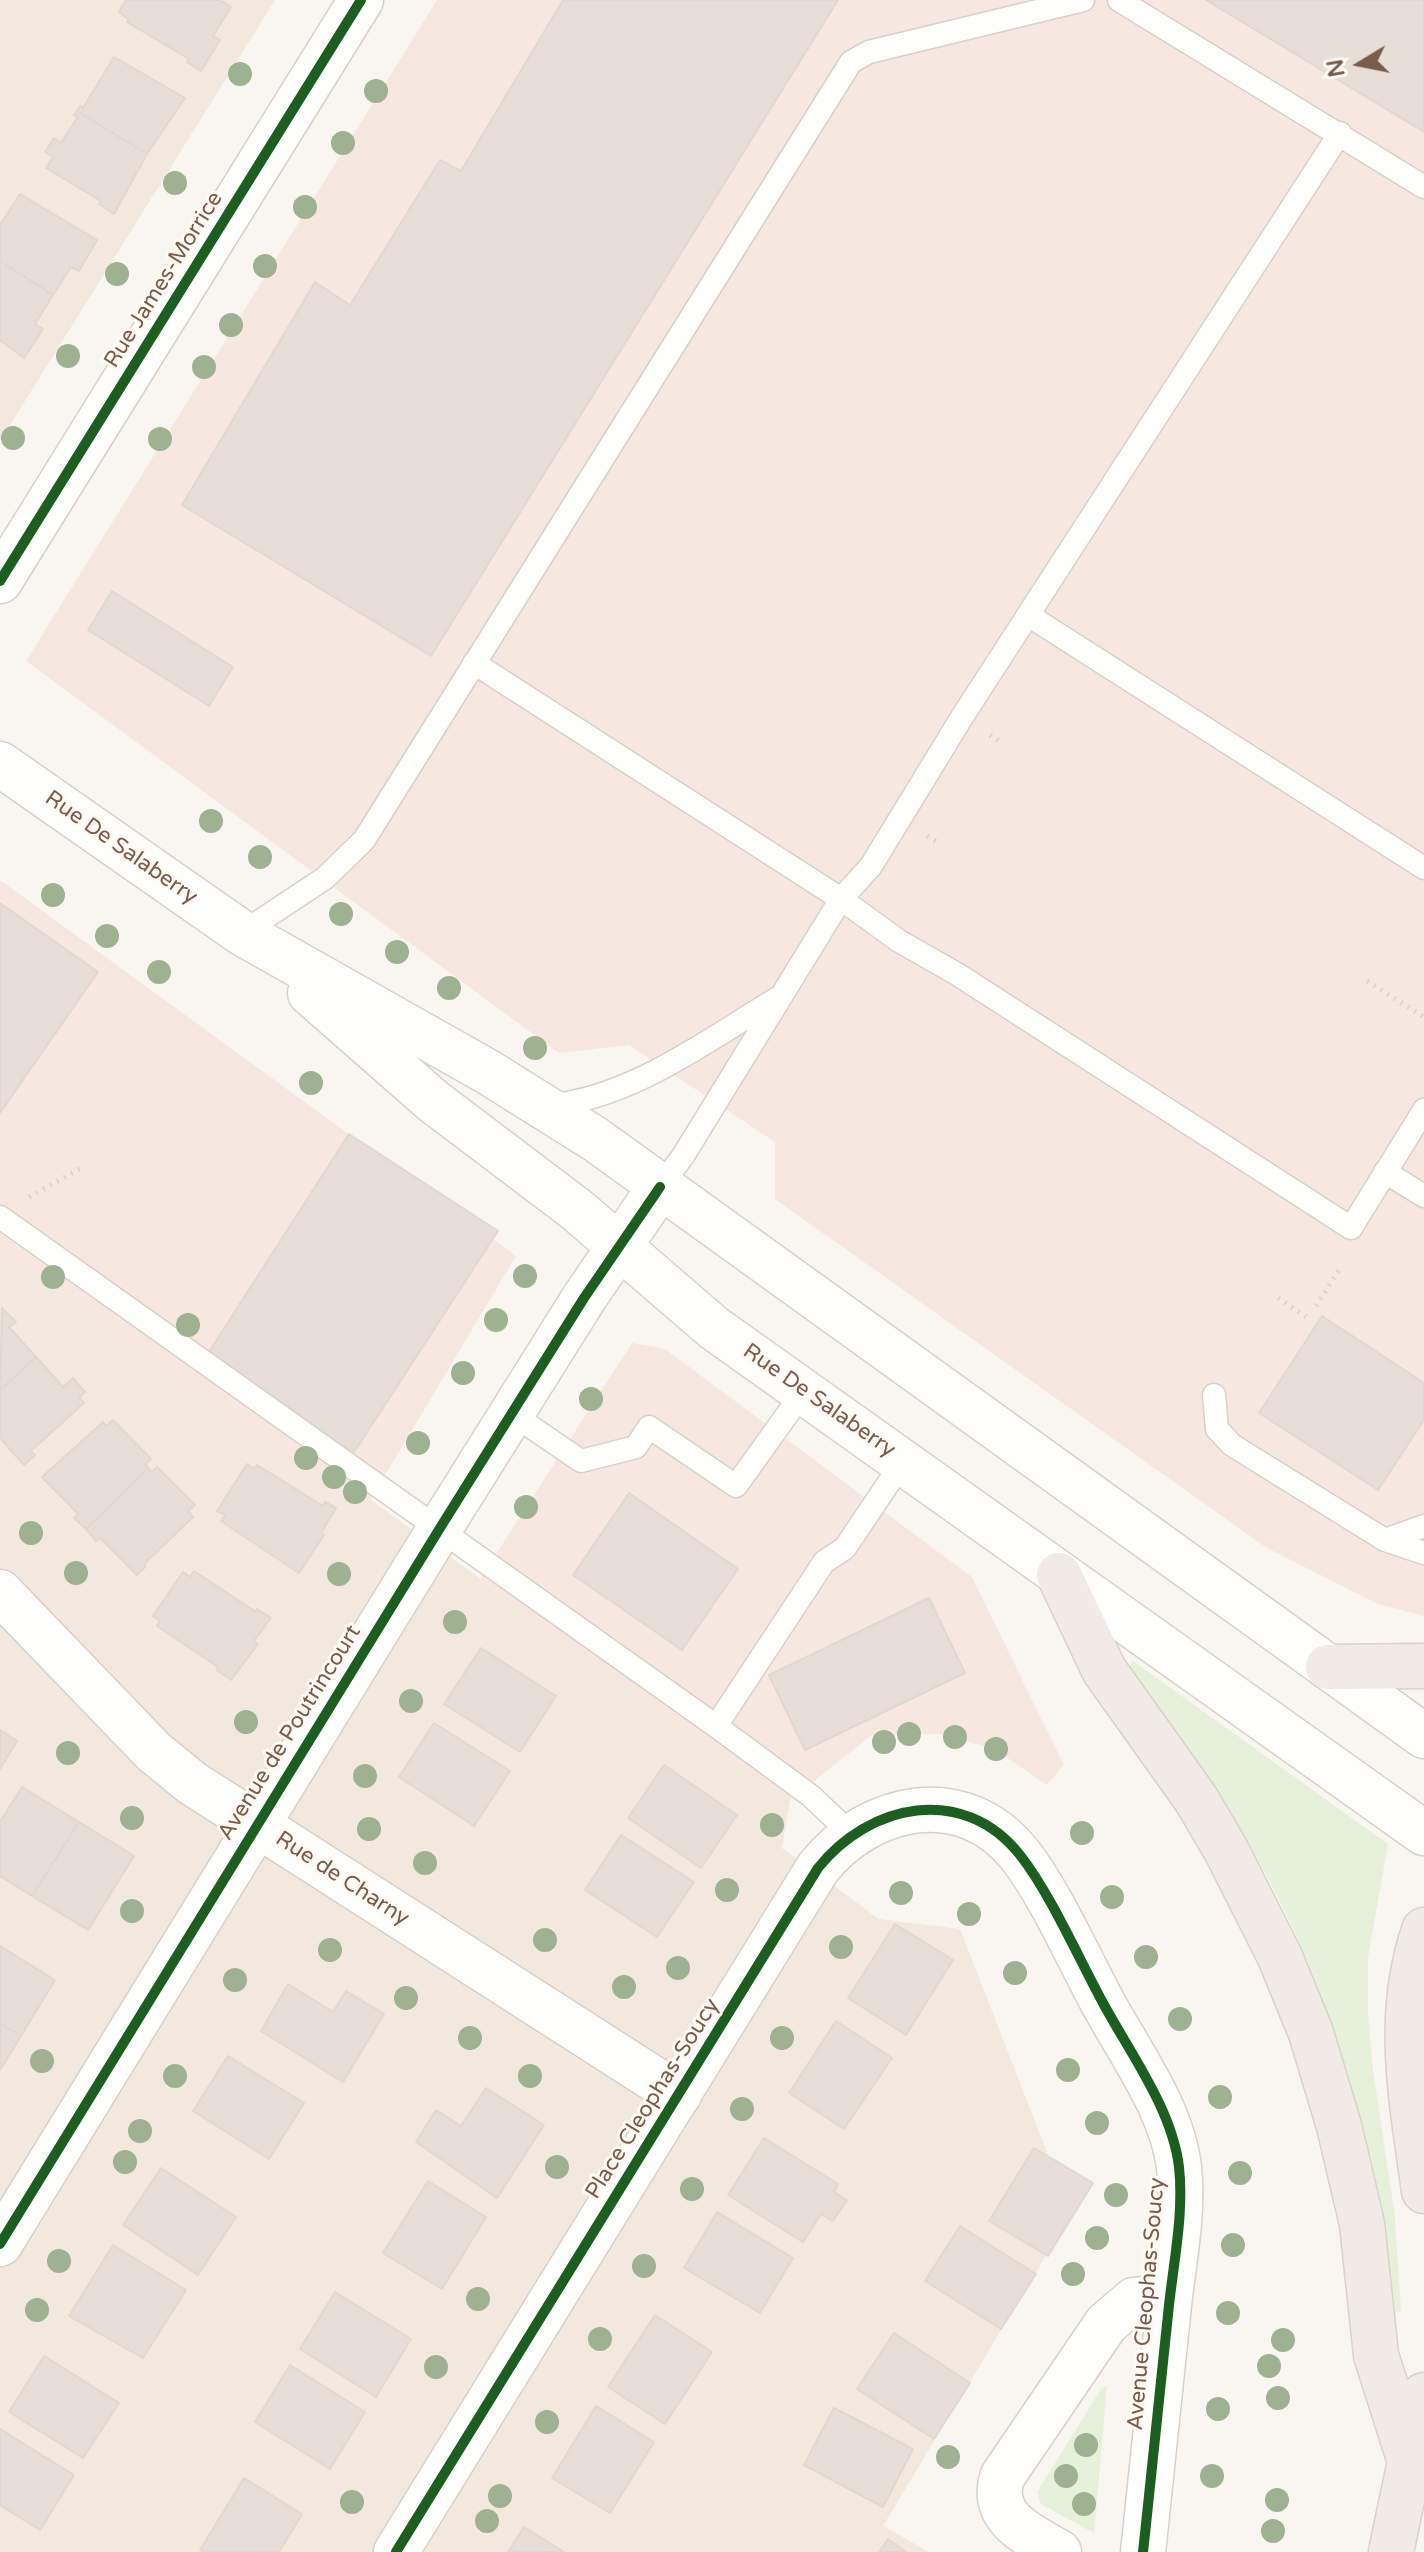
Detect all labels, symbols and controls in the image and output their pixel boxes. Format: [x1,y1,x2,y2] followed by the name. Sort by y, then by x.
[1320,24,1400,104] north arrow
[1322,57,1351,79] text: N
[99,187,229,373] street label: Rue James-Morrice
[40,785,202,911] street label: Rue De Salaberry
[738,1338,900,1464] street label: Rue De Salaberry
[213,1621,367,1845] street label: Avenue de Poutrincourt
[270,1826,414,1932] street label: Rue de Charny
[580,1994,726,2204] street label: Place Cleophas-Soucy
[1123,2176,1171,2432] street label: Avenue Cleophas-Soucy

